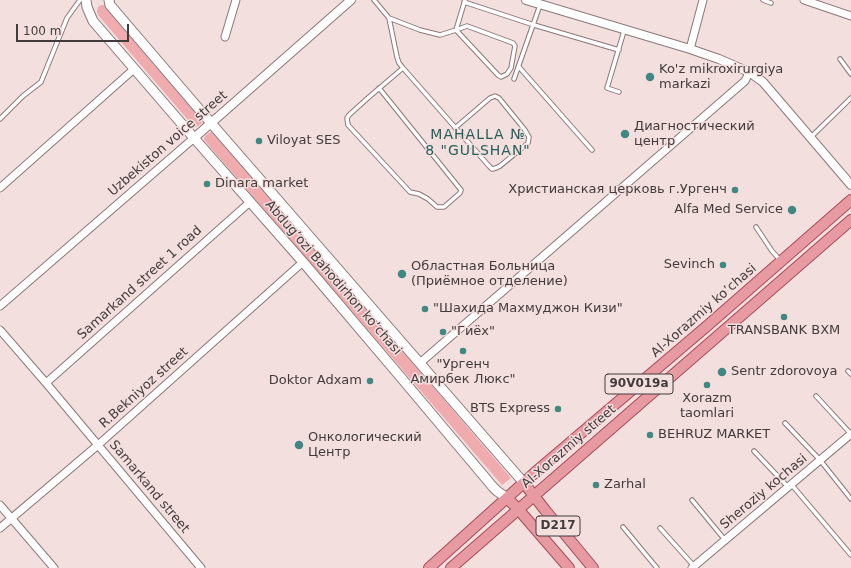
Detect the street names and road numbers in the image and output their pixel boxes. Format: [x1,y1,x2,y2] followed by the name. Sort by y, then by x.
[105,88,231,200] street label: Uzbekiston voice street
[261,197,405,359] street label: Abdug’ozi Bahodirhon ko’chasi
[75,223,205,343] street label: Samarkand street 1 road
[648,261,760,361] street label: Al-Xorazmiy ko’chasi
[97,344,191,432] street label: R.Bekniyoz street
[605,374,673,394] road number: 90V019a
[519,402,619,492] street label: Al-Xorazmiy street
[106,438,192,536] street label: Samarkand street
[717,451,811,533] street label: Sheroziy kochasi
[536,516,580,536] road number: D217

